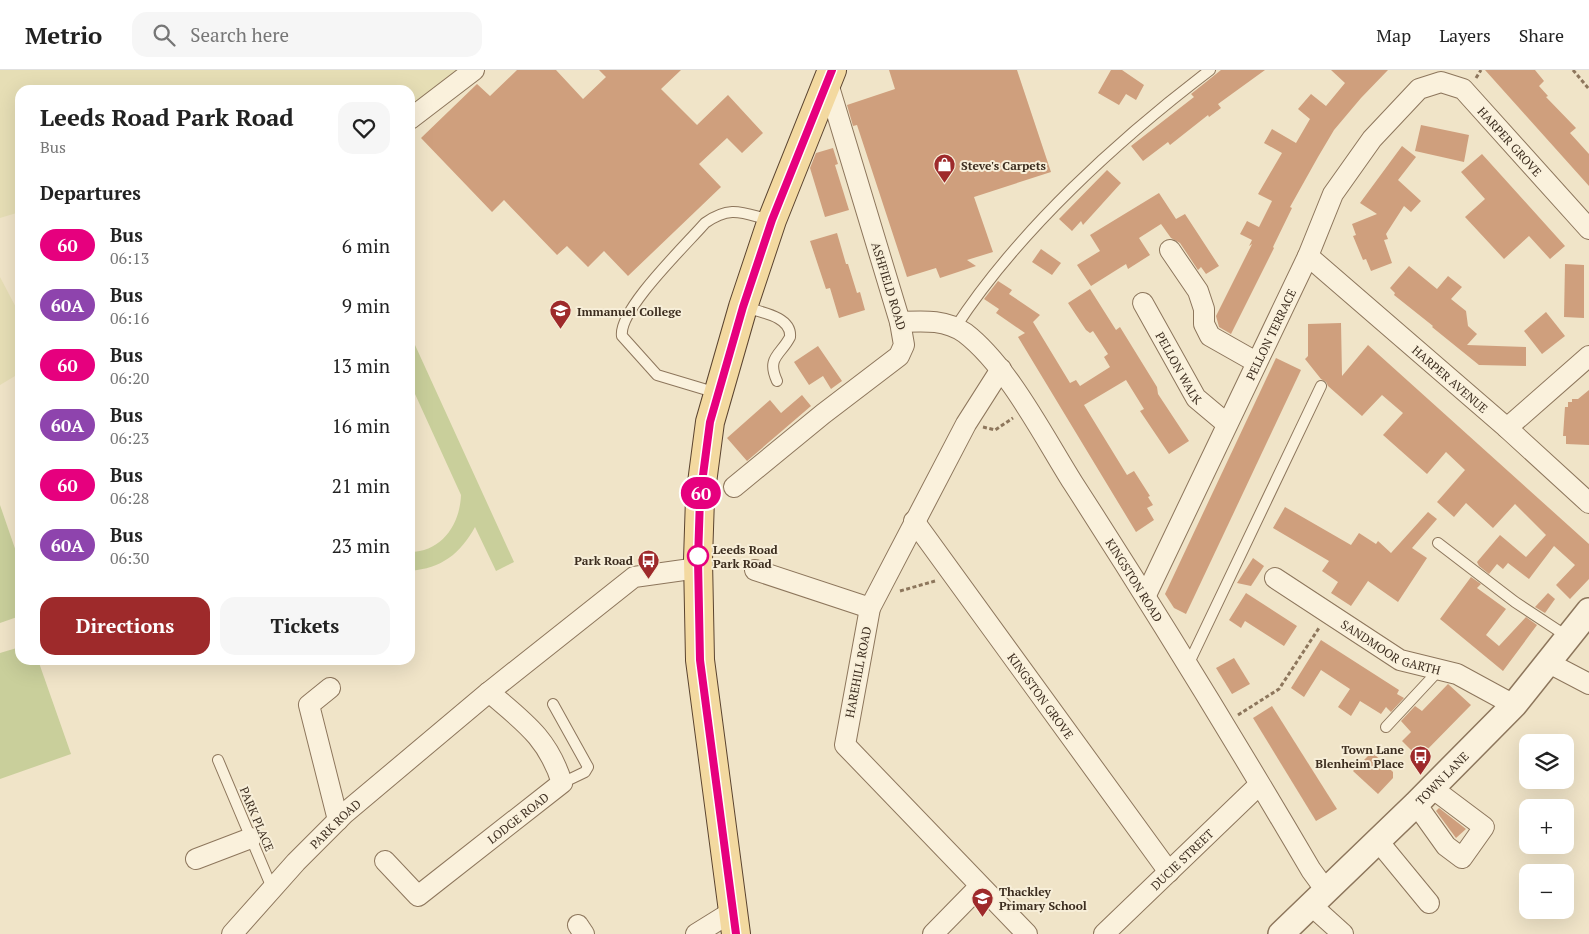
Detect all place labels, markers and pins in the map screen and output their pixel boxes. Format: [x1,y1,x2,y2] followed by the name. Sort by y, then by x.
[933,153,957,184] shop icon: Steve's Carpets
[961,158,1047,173] place label: Steve's Carpets
[549,299,573,330] school or university icon: Immanuel College
[577,304,682,319] place label: Immanuel College
[713,542,779,571] place label: Leeds Road Park Road
[687,545,709,567] marker: Leeds Road Park Road
[637,548,661,579] bus stop icon: Park Road
[574,553,634,568] place label: Park Road
[1315,742,1405,771] place label: Town Lane Blenheim Place
[1408,744,1432,775] bus stop icon: Town Lane Blenheim Place
[999,884,1087,913] place label: Thackley Primary School
[971,886,995,917] school or university icon: Thackley Primary School

